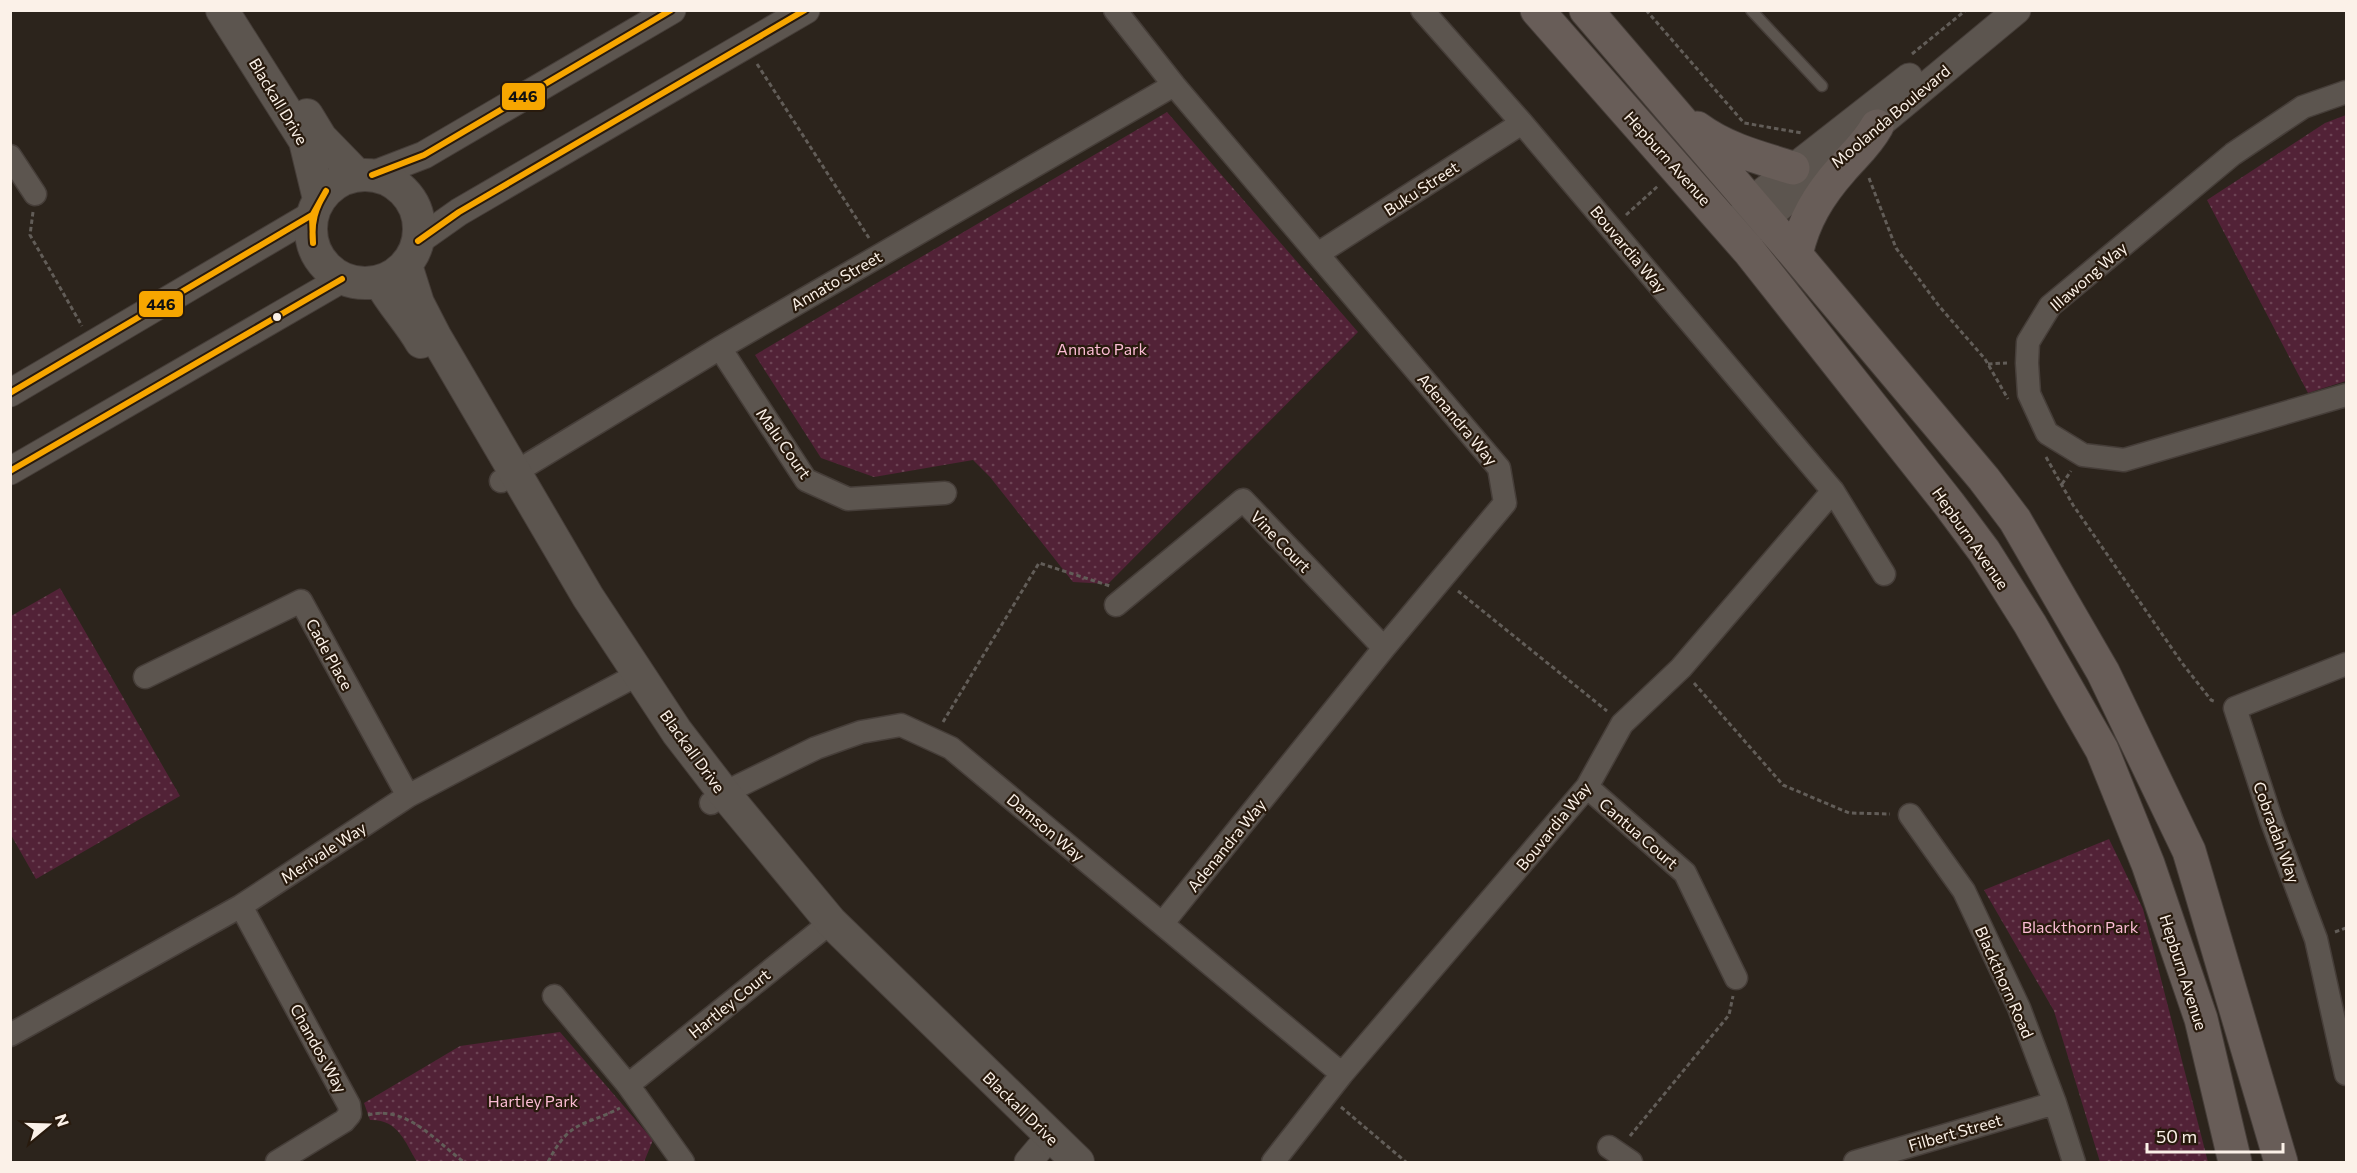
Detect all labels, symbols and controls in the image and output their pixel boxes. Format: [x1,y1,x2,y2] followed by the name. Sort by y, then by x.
[246,54,312,148] street label: Blackall Drive
[1827,61,1953,171] street label: Moolanda Boulevard
[501,82,546,111] line badge: 446
[508,86,538,105] text: 446
[1621,107,1715,209] street label: Hepburn Avenue
[1380,157,1462,219] street label: Buku Street
[1587,201,1671,297] street label: Bouvardia Way
[2046,237,2130,315] street label: Illawong Way
[787,246,885,314] street label: Annato Street
[138,290,184,318] line badge: 446
[146,294,176,313] text: 446
[271,311,283,323] unlabelled marker
[1057,339,1147,358] park label: Annato Park
[1414,369,1502,469] street label: Adenandra Way
[753,404,816,482] street label: Malu Court
[1929,483,2013,593] street label: Hepburn Avenue
[1247,506,1315,576] street label: Vine Court
[303,615,357,693] street label: Cade Place
[657,706,729,796] street label: Blackall Drive
[1512,778,1594,874] street label: Bouvardia Way
[2250,779,2304,885] street label: Cobradah Way
[1003,789,1089,865] street label: Damson Way
[1596,794,1682,873] street label: Cantua Court
[1183,795,1269,895] street label: Adenandra Way
[277,817,369,887] street label: Merivale Way
[2156,912,2212,1032] street label: Hepburn Avenue
[2022,917,2139,936] park label: Blackthorn Park
[1972,923,2038,1041] street label: Blackthorn Road
[684,964,774,1042] street label: Hartley Court
[287,1000,351,1096] street label: Chandos Way
[979,1067,1063,1149] street label: Blackall Drive
[488,1091,579,1110] park label: Hartley Park
[18,1095,78,1155] north arrow
[1906,1109,2004,1154] street label: Filbert Street
[52,1111,74,1129] text: N
[2147,1116,2284,1154] scale bar
[2156,1125,2197,1147] text: 50 m

